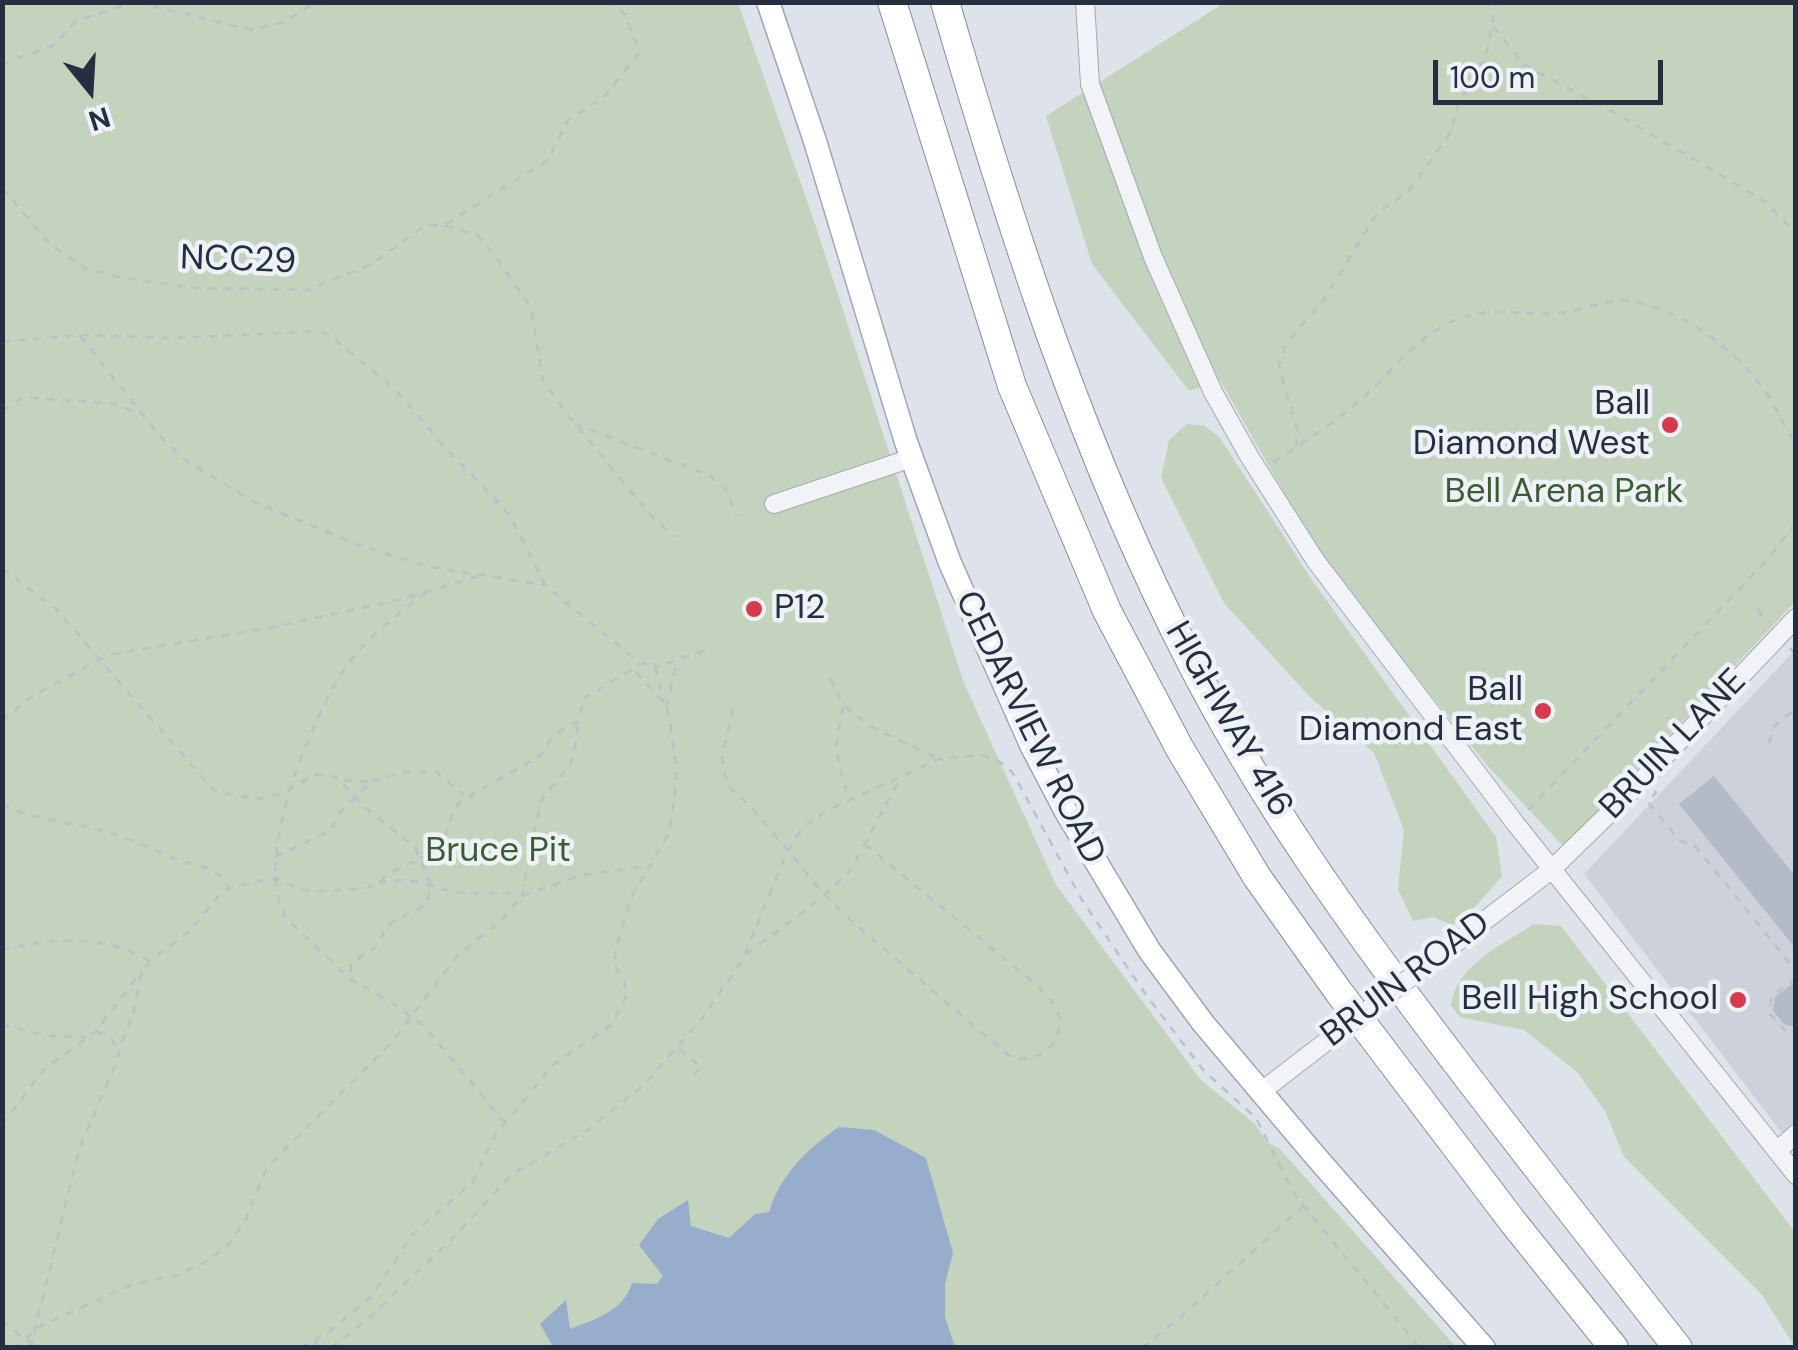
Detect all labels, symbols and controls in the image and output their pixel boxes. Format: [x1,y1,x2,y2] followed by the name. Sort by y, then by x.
[40,40,140,140] north arrow
[1438,40,1668,102] scale bar
[1450,58,1535,97] text: 100 m
[84,98,115,140] text: N
[179,238,297,284] street label: NCC29
[1413,384,1650,466] place label: Ball Diamond West
[1659,414,1681,436] marker: Ball Diamond West
[1445,472,1683,514] park label: Bell Arena Park
[945,585,1113,871] street label: CEDARVIEW ROAD
[774,588,825,630] place label: P12
[743,598,765,620] marker: P12
[1155,615,1301,825] street label: HIGHWAY 416
[1592,661,1756,829] street label: BRUIN LANE
[1299,670,1523,752] place label: Ball Diamond East
[1532,700,1554,722] marker: Ball Diamond East
[425,831,571,873] park label: Bruce Pit
[1314,903,1498,1057] street label: BRUIN ROAD
[1461,979,1718,1021] place label: Bell High School
[1727,989,1749,1011] marker: Bell High School

